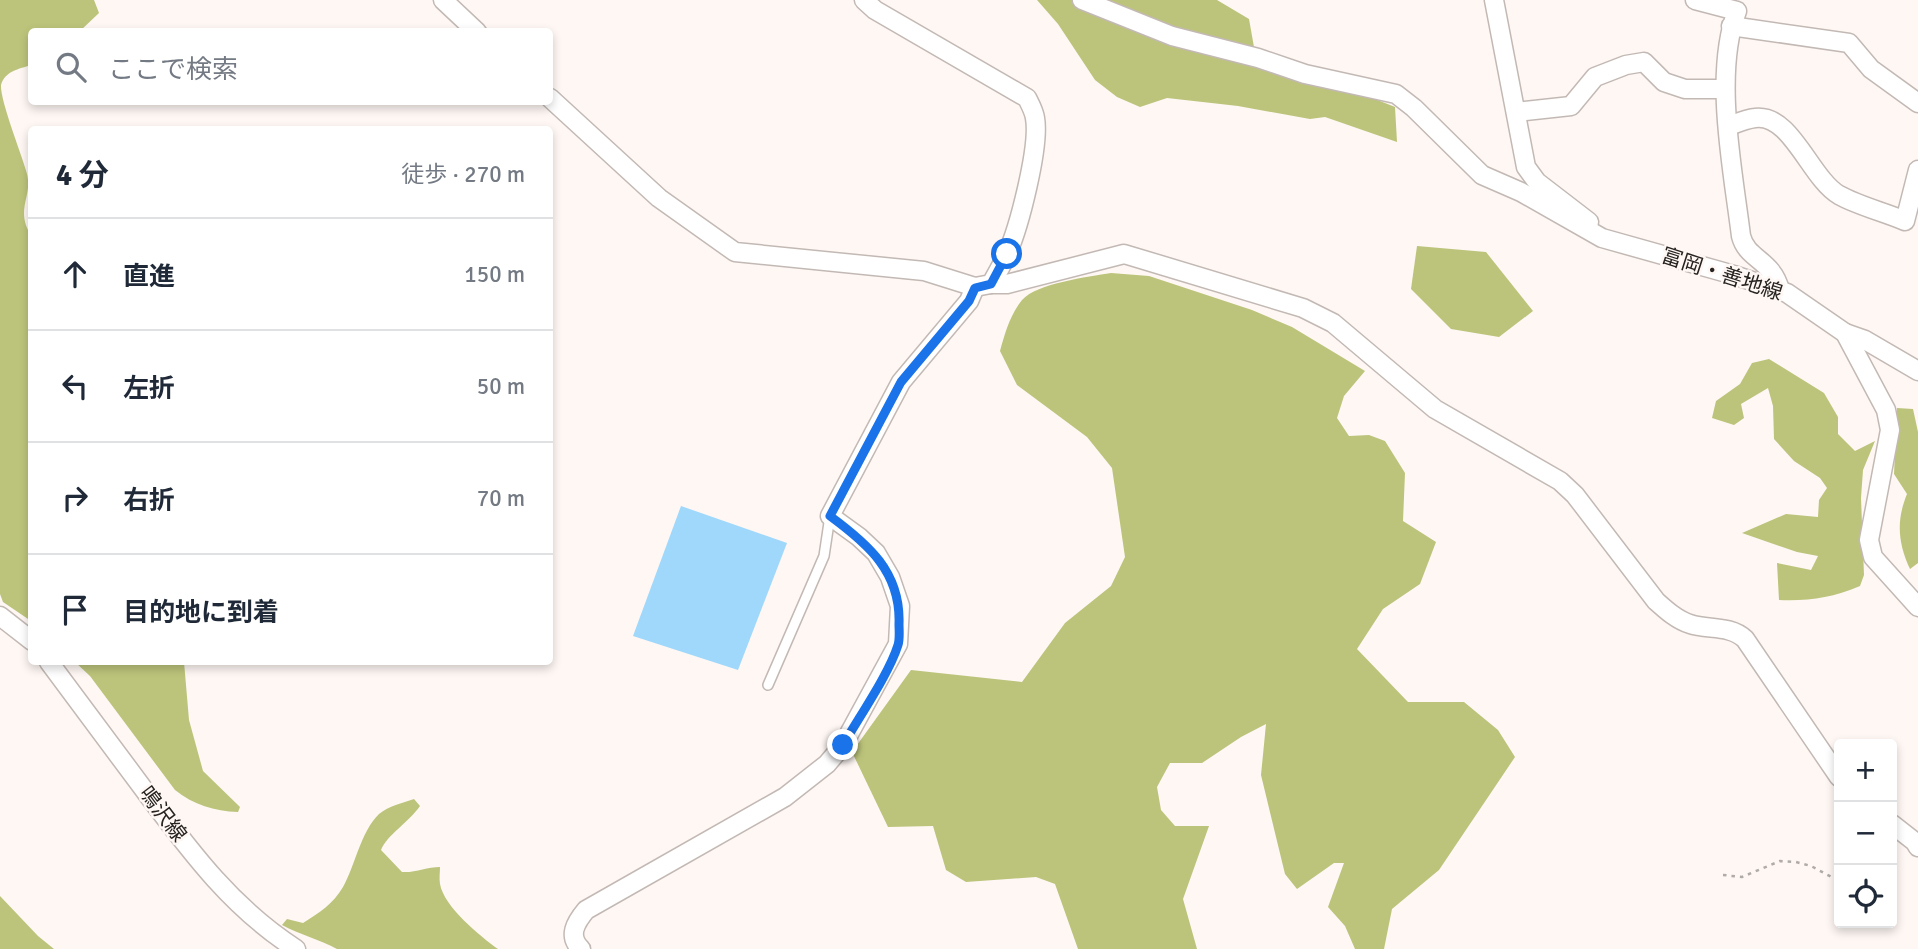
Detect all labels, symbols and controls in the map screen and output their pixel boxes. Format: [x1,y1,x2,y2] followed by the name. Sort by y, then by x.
[28,28,553,105] search box
[52,48,90,86] icon: search
[108,54,238,86] text: ここで検索
[56,157,109,194] text: 4 分
[401,160,525,189] text: 徒歩 · 270 m
[991,238,1022,269] route start
[1658,242,1786,306] street label: 富岡・善地線
[56,255,94,293] icon: ahead
[464,260,525,289] text: 150 m
[123,261,175,293] text: 直進
[56,367,94,405] icon: left
[477,372,525,401] text: 50 m
[123,373,175,405] text: 左折
[56,479,94,517] icon: right
[477,484,525,513] text: 70 m
[123,485,175,517] text: 右折
[56,591,94,629] icon: arrive
[123,597,279,629] text: 目的地に到着
[827,729,858,760] route end
[1834,739,1897,928] map controls
[1834,739,1897,802] button: +
[134,781,192,847] street label: 鳴沢線
[1834,802,1897,865] button: −
[1834,865,1897,928] button: locate

